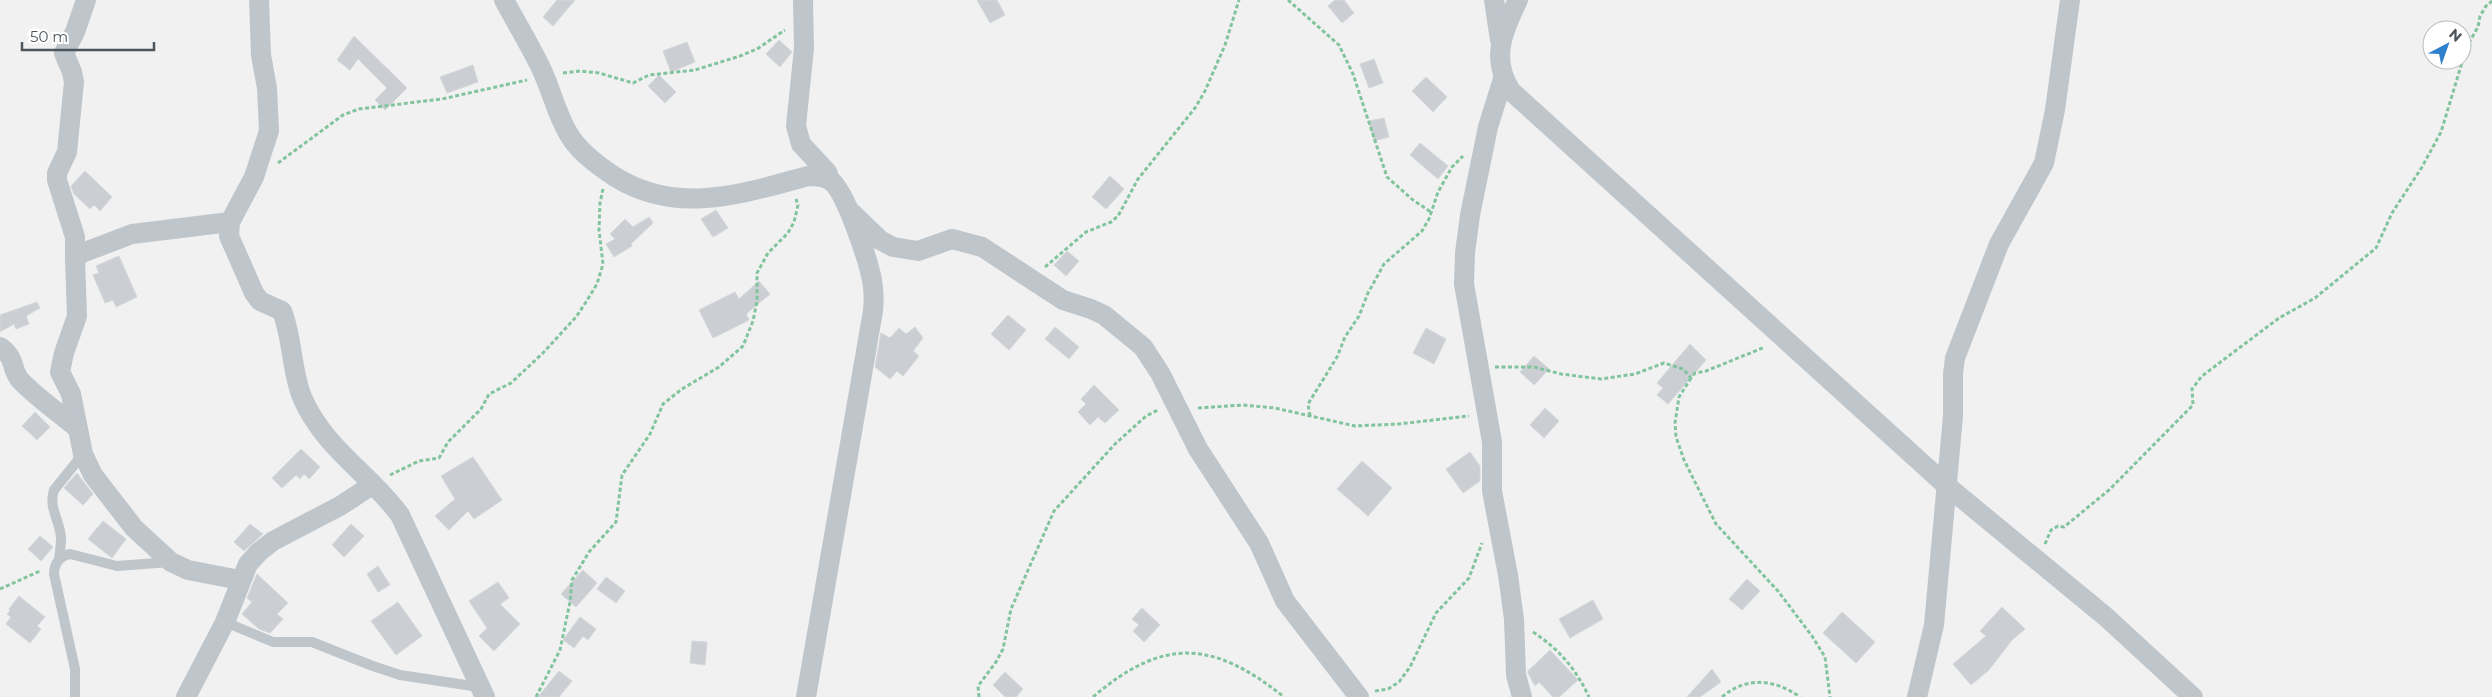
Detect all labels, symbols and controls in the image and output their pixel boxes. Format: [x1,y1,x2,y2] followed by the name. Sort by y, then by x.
[22,20,155,52] scale bar
[2422,20,2472,70] north arrow
[2445,25,2466,46] text: N
[30,27,68,46] text: 50 m

